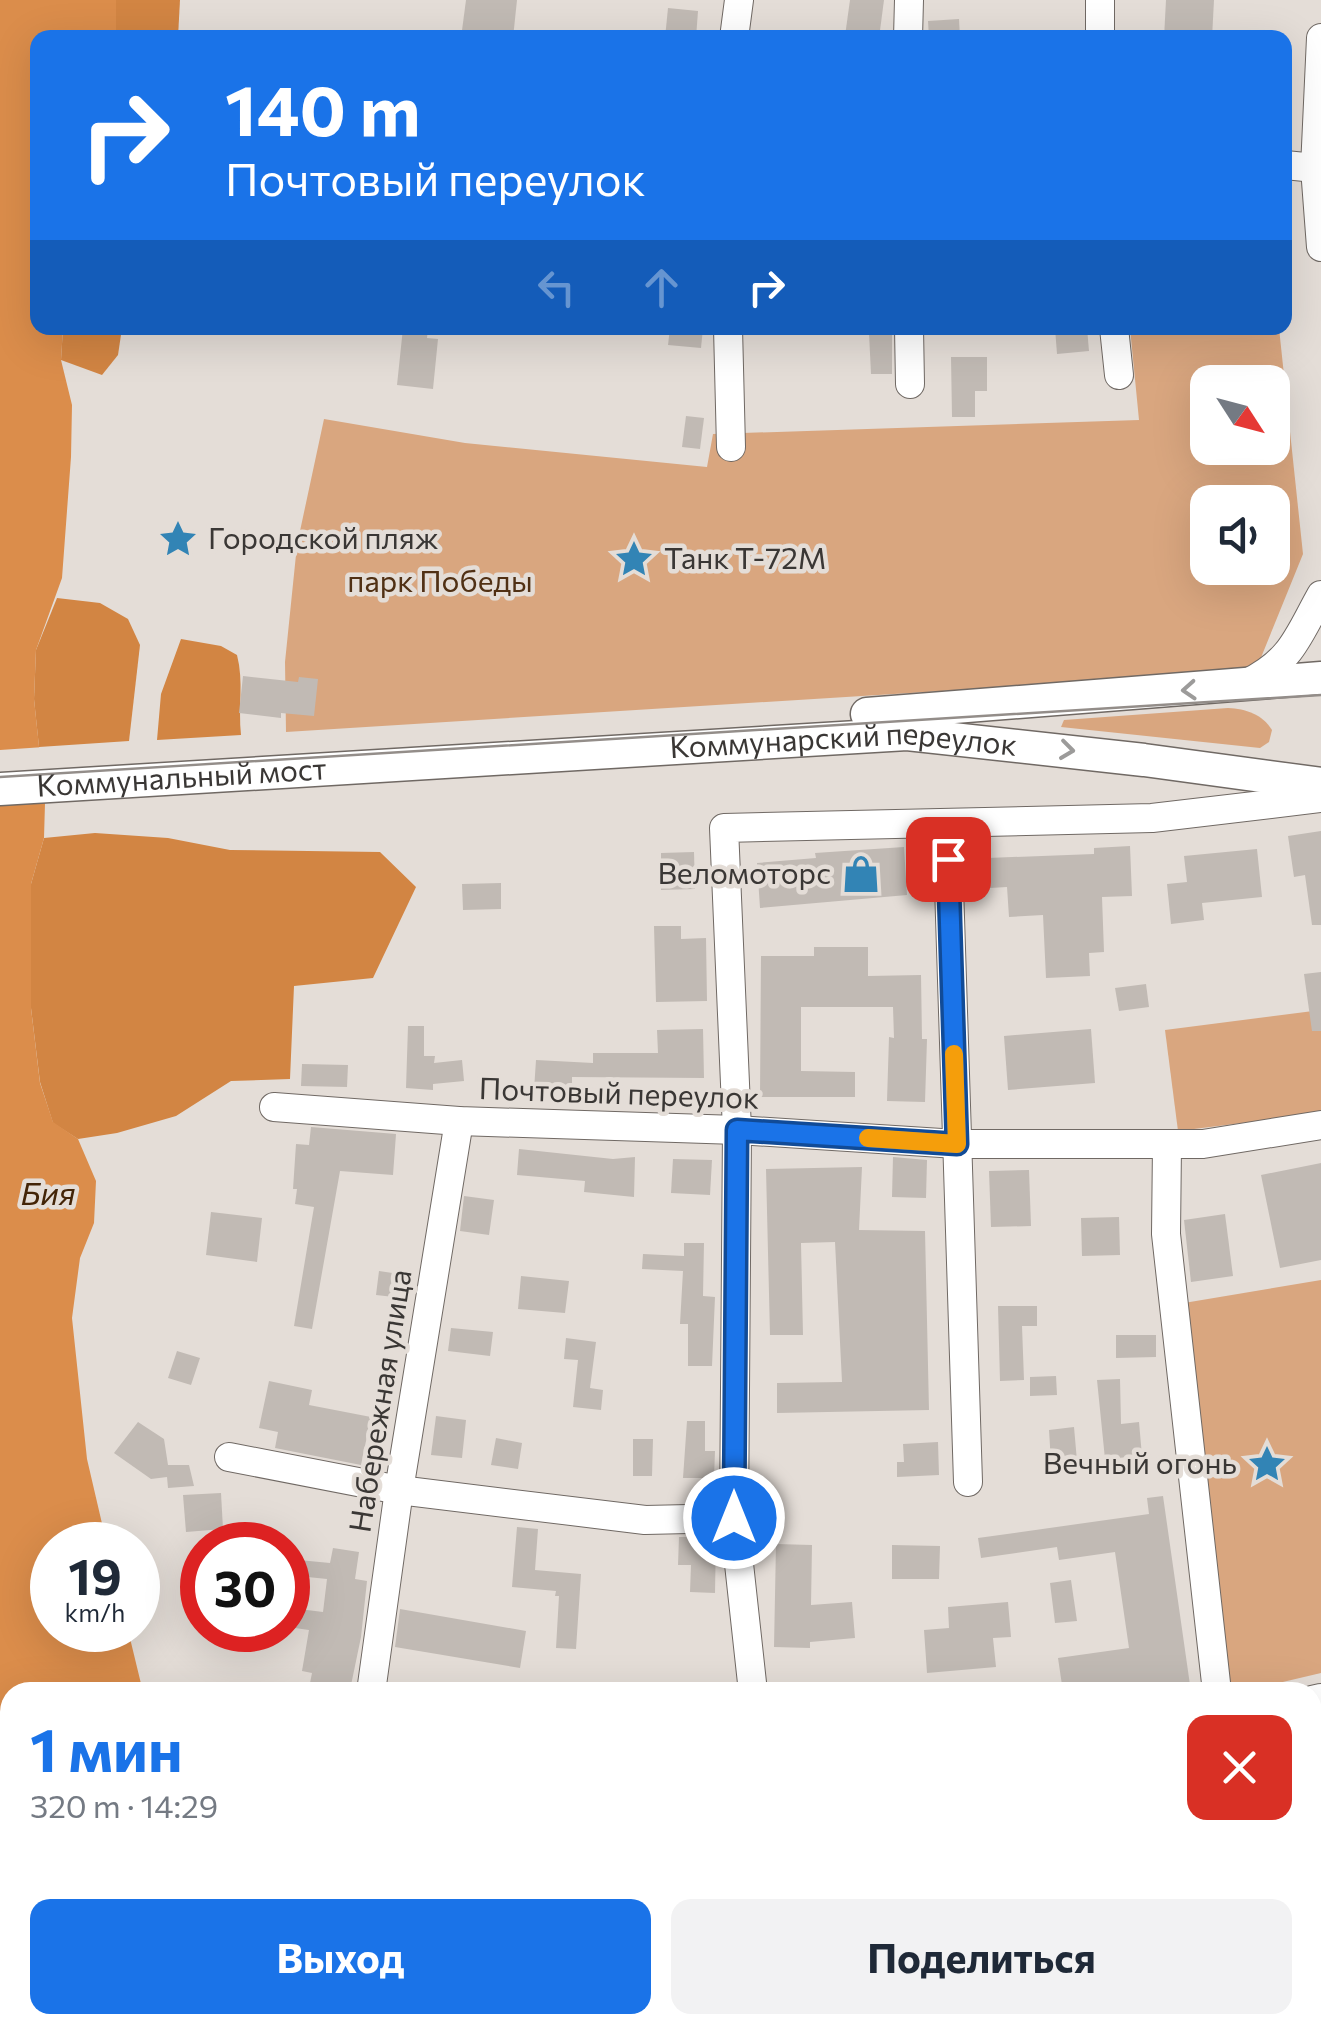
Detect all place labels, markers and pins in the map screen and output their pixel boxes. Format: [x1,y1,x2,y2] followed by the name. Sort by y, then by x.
[157,518,199,560] place icon: Городской пляж
[208,518,439,555] place label: Городской пляж
[613,538,655,580] place icon: Танк Т-72М
[664,538,827,575] place label: Танк Т-72М
[906,817,991,902] pin
[657,853,831,890] place label: Веломоторс
[840,853,882,895] shop icon: Веломоторс
[1043,1443,1237,1480] place label: Вечный огонь
[1246,1443,1288,1485] place icon: Вечный огонь

